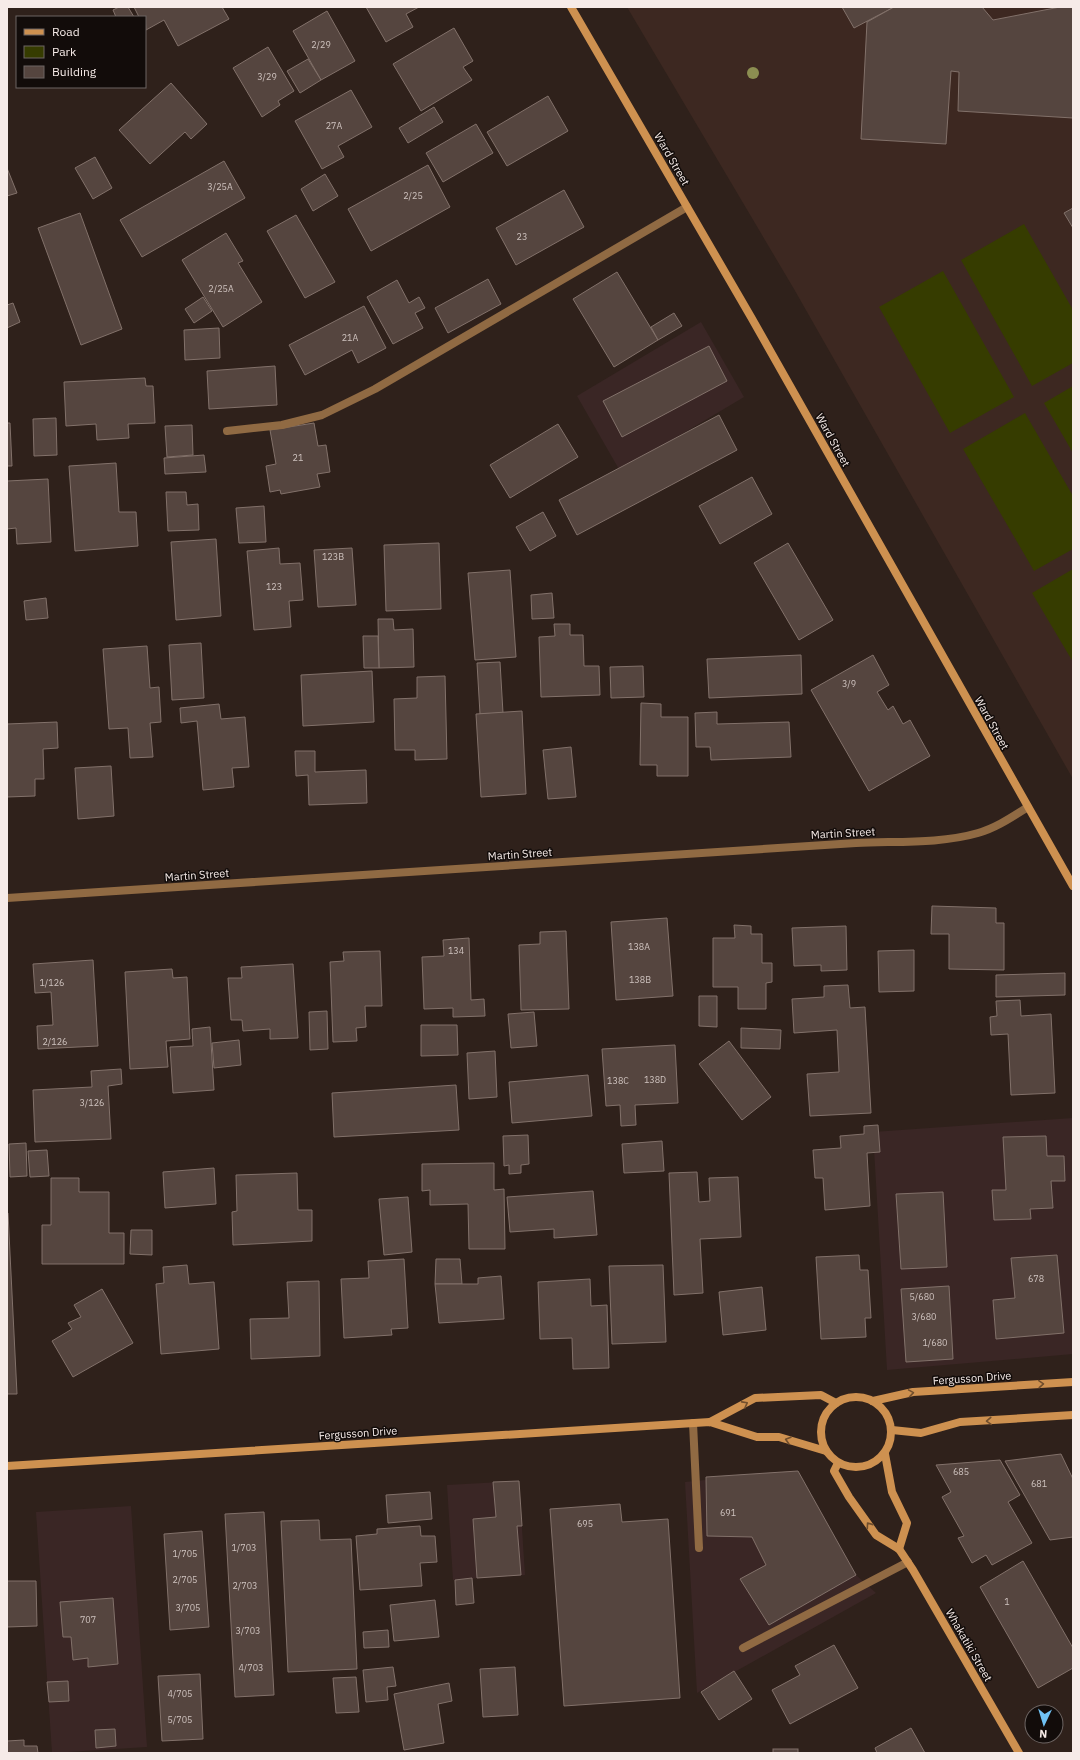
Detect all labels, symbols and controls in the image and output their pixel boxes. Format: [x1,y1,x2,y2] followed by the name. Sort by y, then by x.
[16,16,146,88] legend
[52,24,80,39] text: Road
[311,39,331,50] house number: 2/29
[52,44,77,59] text: Park
[52,64,97,79] text: Building
[257,71,277,82] house number: 3/29
[326,120,343,131] house number: 27A
[651,130,693,188] street label: Ward Street
[207,181,233,192] house number: 3/25A
[403,190,423,201] house number: 2/25
[517,231,527,242] house number: 23
[208,283,234,294] house number: 2/25A
[342,332,359,343] house number: 21A
[813,411,853,469] street label: Ward Street
[293,452,303,463] house number: 21
[322,551,344,562] house number: 123B
[266,581,282,592] house number: 123
[842,678,856,689] house number: 3/9
[972,694,1012,752] street label: Ward Street
[810,824,876,842] street label: Martin Street
[487,845,553,863] street label: Martin Street
[164,866,230,884] street label: Martin Street
[628,941,650,952] house number: 138A
[448,945,464,956] house number: 134
[629,974,651,985] house number: 138B
[39,977,65,988] house number: 1/126
[42,1036,68,1047] house number: 2/126
[644,1074,666,1085] house number: 138D
[607,1075,629,1086] house number: 138C
[79,1097,105,1108] house number: 3/126
[1028,1273,1044,1284] house number: 678
[909,1291,935,1302] house number: 5/680
[911,1311,937,1322] house number: 3/680
[922,1337,948,1348] house number: 1/680
[932,1368,1012,1388] street label: Fergusson Drive
[1038,1380,1044,1389] one-way arrow
[908,1389,914,1398] one-way arrow
[741,1401,748,1408] one-way arrow
[986,1416,992,1425] one-way arrow
[318,1423,398,1443] street label: Fergusson Drive
[785,1436,792,1445] one-way arrow
[953,1466,969,1477] house number: 685
[1031,1478,1047,1489] house number: 681
[720,1507,736,1518] house number: 691
[577,1518,593,1529] house number: 695
[866,1522,874,1529] one-way arrow
[231,1542,257,1553] house number: 1/703
[172,1548,198,1559] house number: 1/705
[172,1574,198,1585] house number: 2/705
[232,1580,258,1591] house number: 2/703
[1004,1596,1010,1607] house number: 1
[175,1602,201,1613] house number: 3/705
[943,1606,995,1684] street label: Whakatiki Street
[80,1614,96,1625] house number: 707
[235,1625,261,1636] house number: 3/703
[238,1662,264,1673] house number: 4/703
[167,1688,193,1699] house number: 4/705
[1024,1704,1064,1744] north arrow
[167,1714,193,1725] house number: 5/705
[1039,1727,1048,1741] text: N

